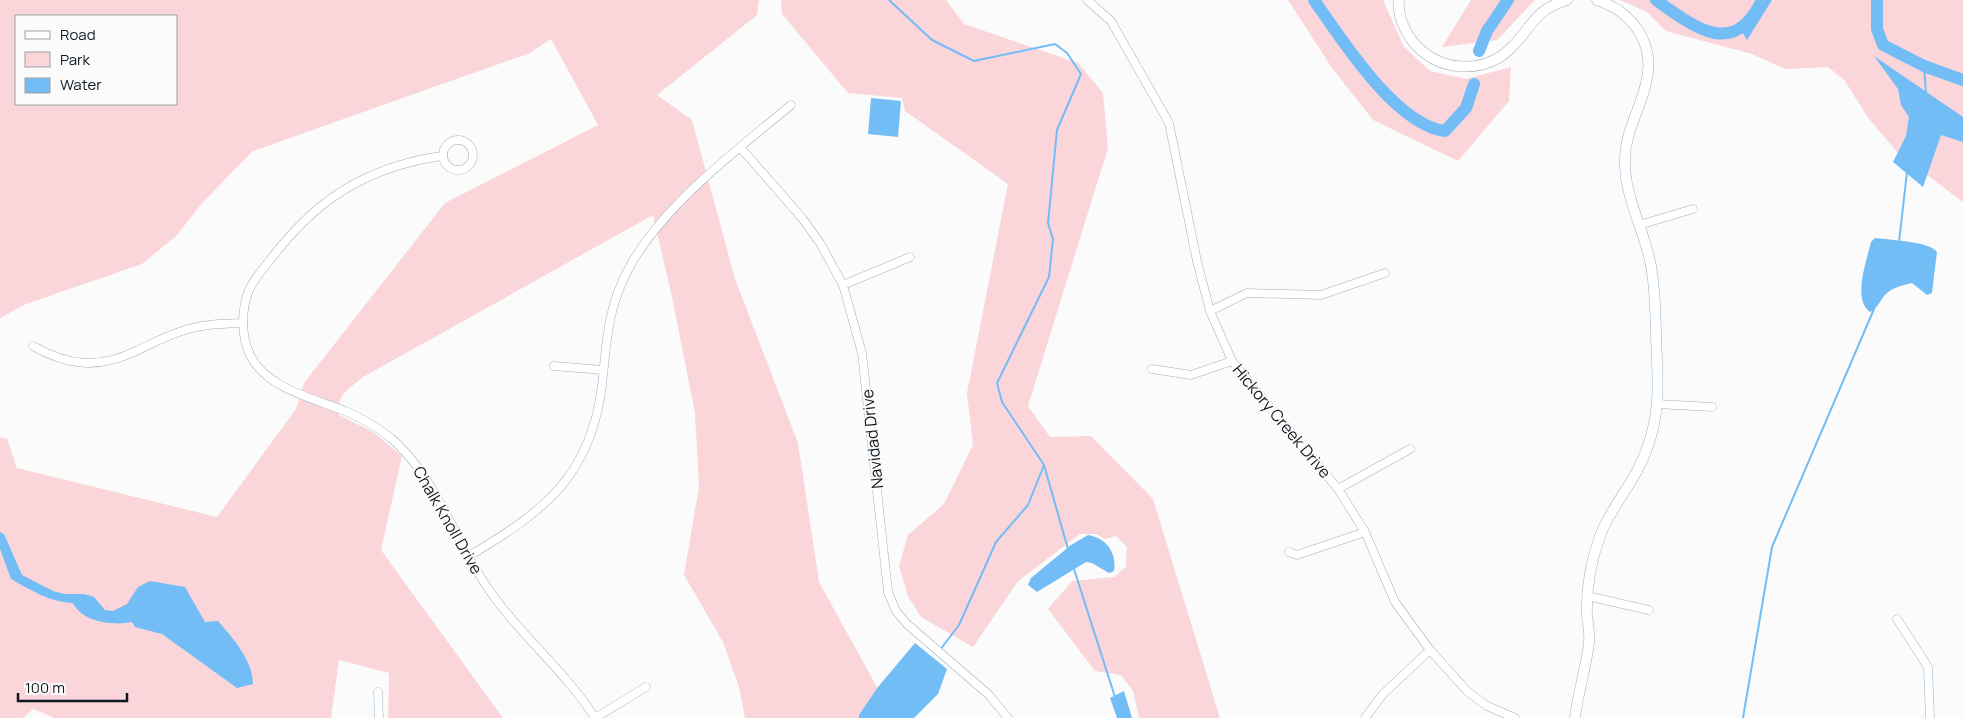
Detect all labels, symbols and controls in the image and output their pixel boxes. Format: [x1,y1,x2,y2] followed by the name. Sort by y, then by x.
[15,15,178,105] legend
[60,24,96,45] text: Road
[60,49,90,70] text: Park
[60,74,102,95] text: Water
[1228,359,1336,483] street label: Hickory Creek Drive
[856,388,888,490] street label: Navidad Drive
[408,462,488,578] street label: Chalk Knoll Drive
[18,670,126,702] scale bar
[25,677,65,698] text: 100 m

